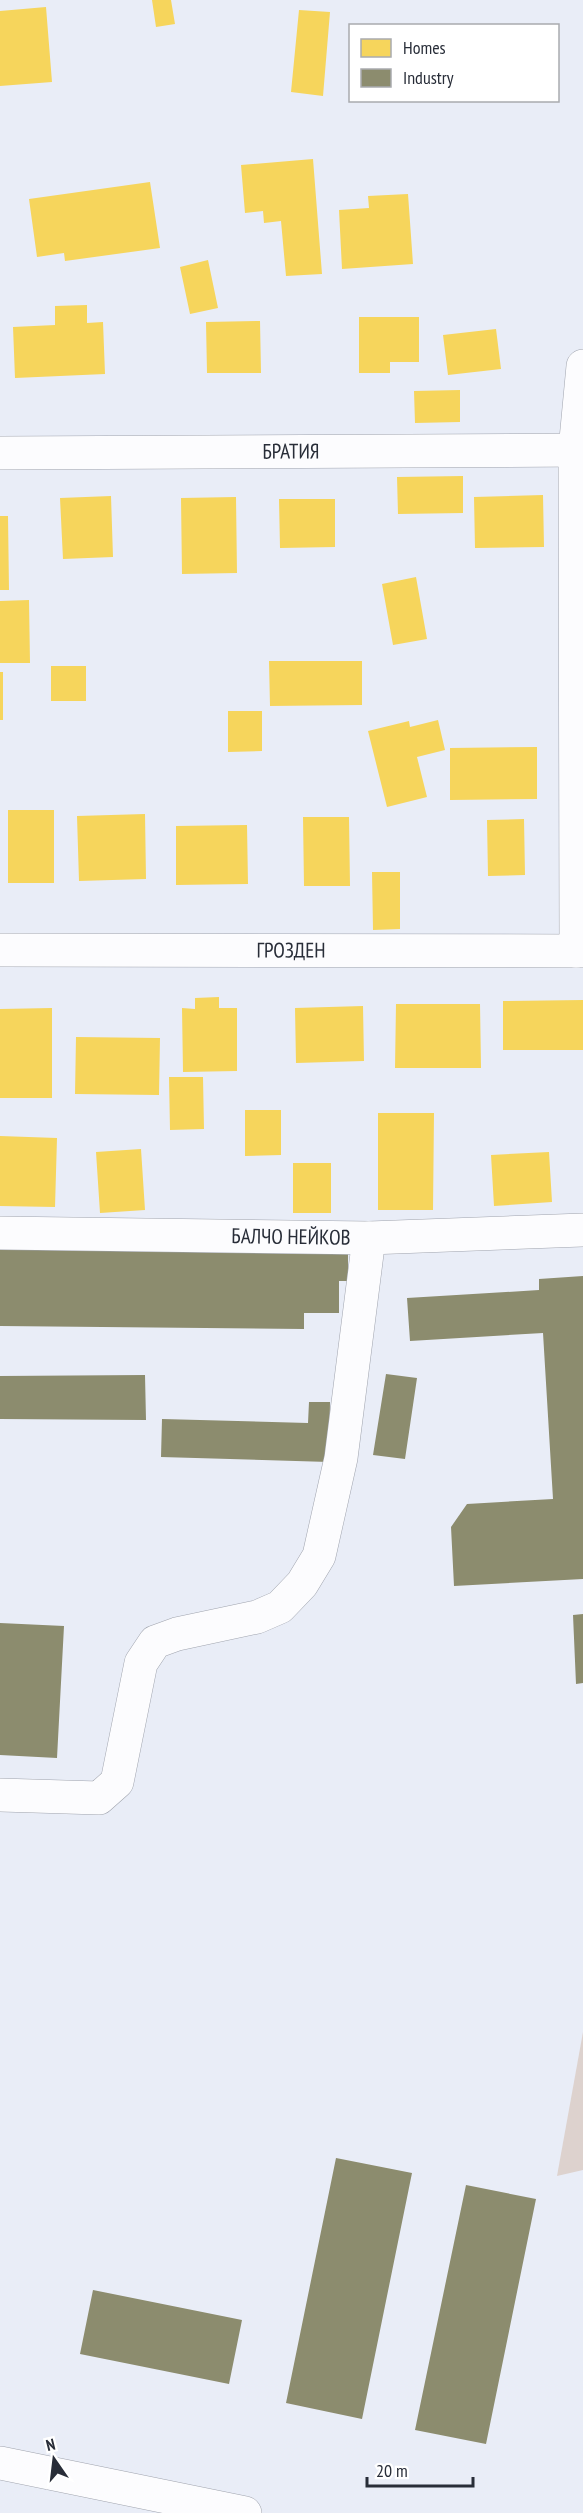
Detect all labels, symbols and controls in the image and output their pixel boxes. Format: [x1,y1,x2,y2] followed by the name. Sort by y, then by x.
[349,24,559,102] legend
[403,36,446,59] text: Homes
[403,66,454,89] text: Industry
[262,437,320,465] street label: БРАТИЯ
[256,936,326,964] street label: ГРОЗДЕН
[231,1222,351,1251] street label: БАЛЧО НЕЙКОВ
[24,2429,84,2489] north arrow
[44,2434,57,2455] text: N
[367,2450,474,2488] scale bar
[376,2459,408,2482] text: 20 m

